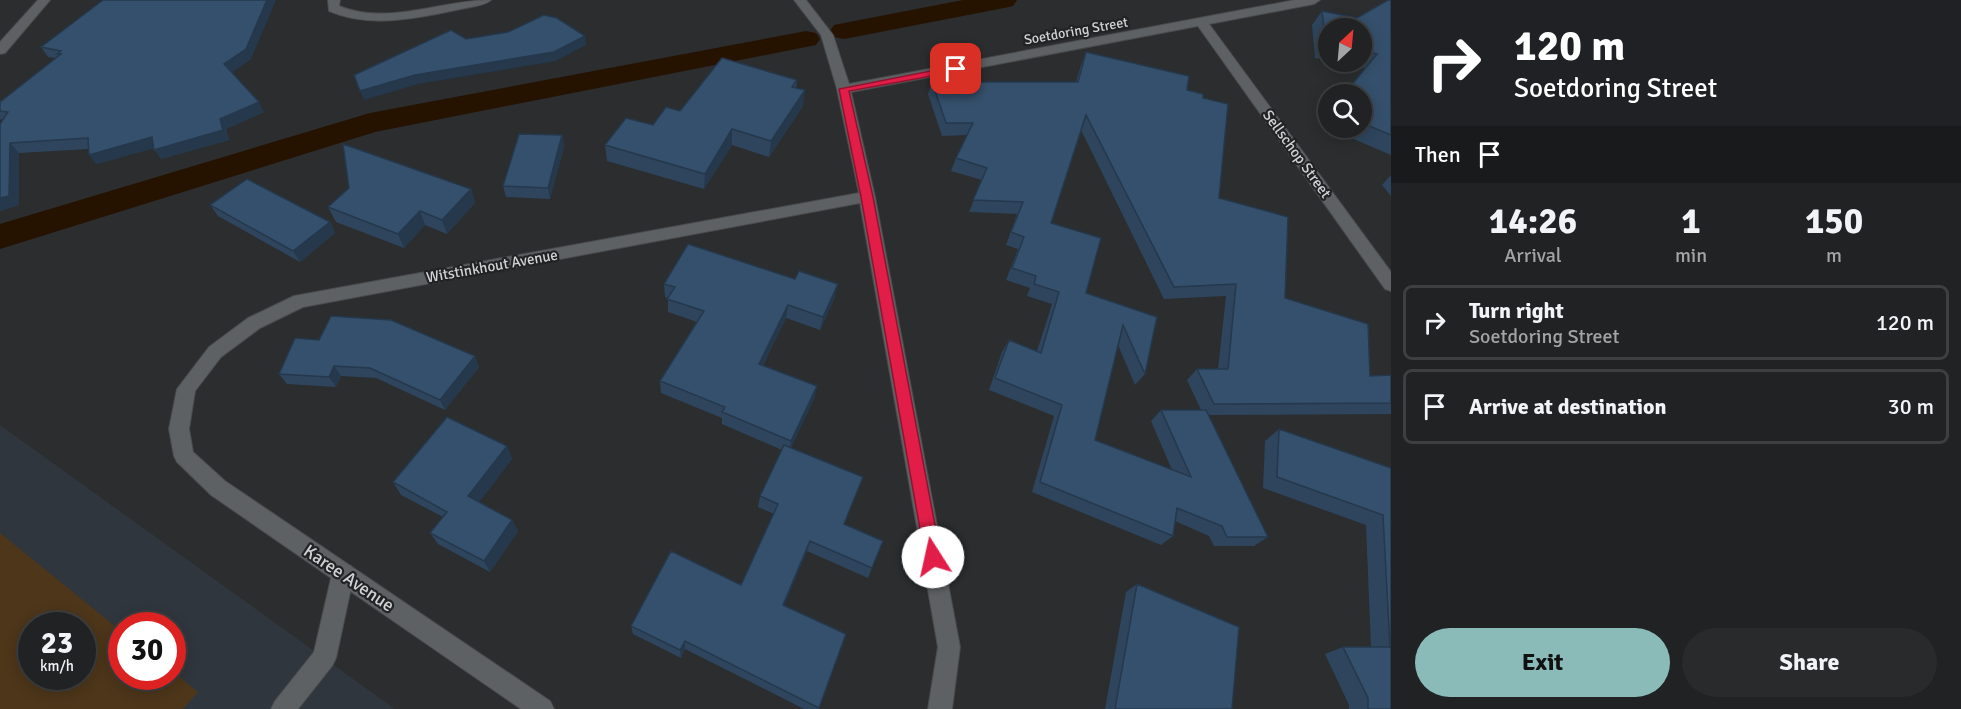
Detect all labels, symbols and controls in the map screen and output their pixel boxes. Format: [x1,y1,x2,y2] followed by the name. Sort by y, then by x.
[1023,13,1129,49] street label: Soetdoring Street
[1318,18,1372,72] north arrow
[1318,18,1372,138] map controls
[1514,21,1625,72] text: 120 m
[1415,24,1493,102] icon: right
[930,43,981,94] pin
[939,52,972,85] icon: arrive
[1514,72,1717,105] text: Soetdoring Street
[1318,84,1372,138] button: search
[1259,106,1335,202] street label: Sellschop Street
[1473,138,1506,171] icon: arrive
[1415,141,1461,168] text: Then
[1489,199,1577,244] text: 14:26
[1681,199,1701,244] text: 1
[1805,199,1863,244] text: 150
[1504,243,1562,268] text: Arrival
[1675,243,1707,268] text: min
[1826,243,1842,268] text: m
[425,246,559,286] street label: Witstinkhout Avenue
[1469,297,1564,324] text: Turn right
[1418,306,1451,339] icon: right
[1876,309,1934,336] text: 120 m
[1469,324,1620,349] text: Soetdoring Street
[1418,390,1451,423] icon: arrive
[1469,393,1666,420] text: Arrive at destination
[1888,393,1934,420] text: 30 m
[901,525,965,589] position arrow
[300,540,398,616] street label: Karee Avenue
[108,612,186,690] speed limit sign: 30
[41,625,73,662] text: 23
[1415,628,1670,697] button: Exit
[1682,628,1937,697] button: Share
[40,657,74,675] text: km/h

